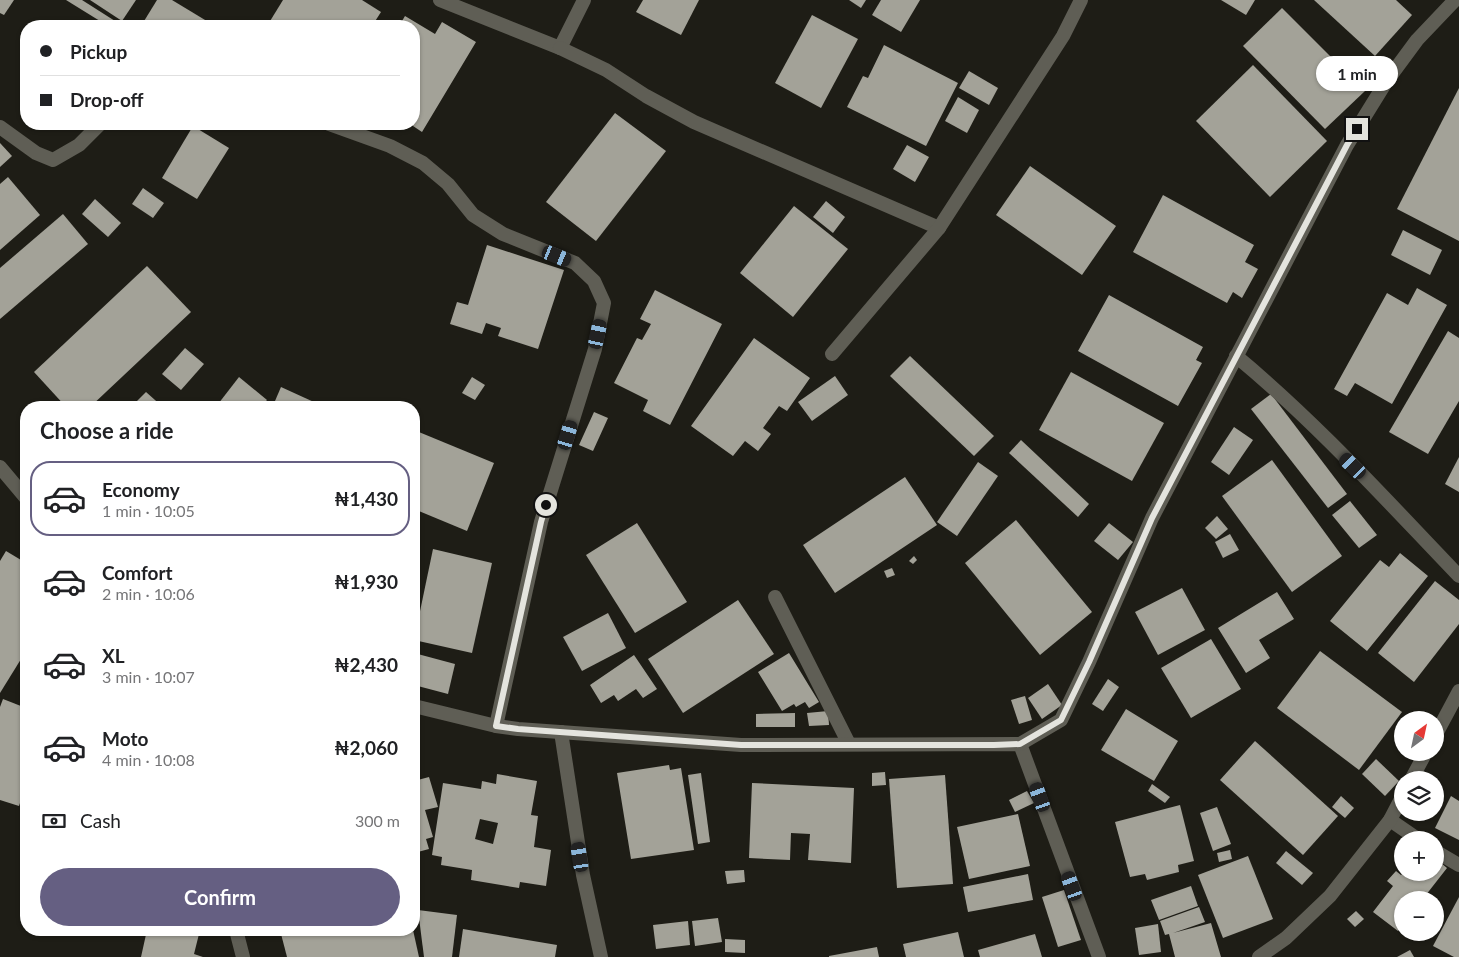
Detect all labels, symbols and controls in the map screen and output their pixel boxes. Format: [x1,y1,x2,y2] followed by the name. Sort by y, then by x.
[70,40,127,63] text: Pickup
[1316,56,1398,92] callout: 1 min
[1337,64,1377,83] text: 1 min
[70,88,144,111] text: Drop-off
[1346,118,1368,140] route end
[540,243,573,269] car
[587,318,608,350] car
[40,417,174,444] text: Choose a ride
[556,418,579,452] car
[1337,450,1369,482] car
[42,476,87,521] icon: car
[102,478,180,501] text: Economy
[334,487,398,510] text: ₦1,430
[535,494,557,516] route start
[102,501,195,520] text: 1 min · 10:05
[42,559,87,604] icon: car
[102,561,173,584] text: Comfort
[334,570,398,593] text: ₦1,930
[102,584,195,603] text: 2 min · 10:06
[42,642,87,687] icon: car
[102,644,125,667] text: XL
[334,653,398,676] text: ₦2,430
[102,667,195,686] text: 3 min · 10:07
[1394,711,1444,761] north arrow
[1394,711,1444,941] map controls
[42,725,87,770] icon: car
[102,727,148,750] text: Moto
[334,736,398,759] text: ₦2,060
[102,750,195,769] text: 4 min · 10:08
[1394,771,1444,821] button: layers
[1027,780,1052,814] car
[40,807,68,835] icon: cash
[80,809,121,832] text: Cash
[355,811,400,830] text: 300 m
[1394,831,1444,881] button: +
[570,841,589,873] car
[40,868,400,926] button: Confirm
[1059,869,1084,903] car
[1394,891,1444,941] button: −

